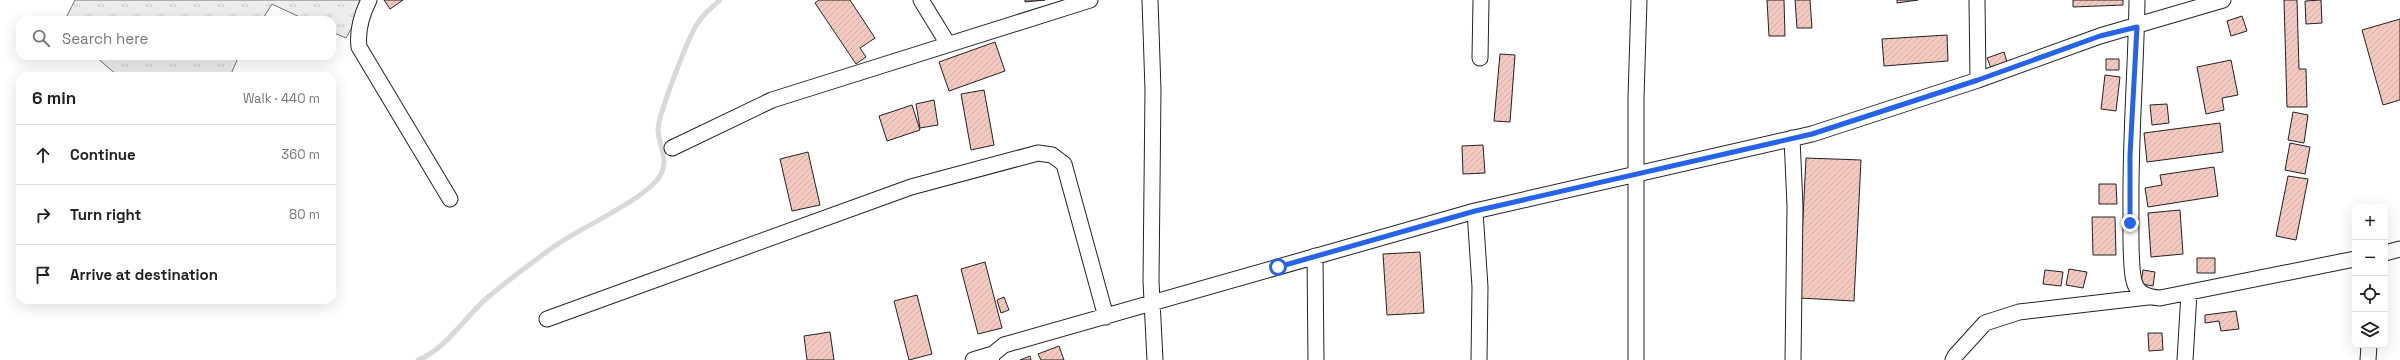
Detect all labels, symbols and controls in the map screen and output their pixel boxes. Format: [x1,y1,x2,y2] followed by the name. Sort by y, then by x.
[16,16,336,60] search box
[30,27,52,49] icon: search
[62,29,148,48] text: Search here
[32,87,76,109] text: 6 min
[243,90,320,107] text: Walk · 440 m
[32,144,54,166] icon: ahead
[70,145,136,164] text: Continue
[281,146,320,163] text: 360 m
[32,204,54,226] icon: right
[2352,204,2388,348] map controls
[2352,204,2388,240] button: +
[70,205,141,224] text: Turn right
[289,206,320,223] text: 80 m
[2121,214,2139,232] route end
[2352,240,2388,276] button: −
[1269,258,1287,276] route start
[32,264,54,286] icon: arrive
[70,265,218,284] text: Arrive at destination
[2352,276,2388,312] button: locate
[2352,312,2388,348] button: layers

